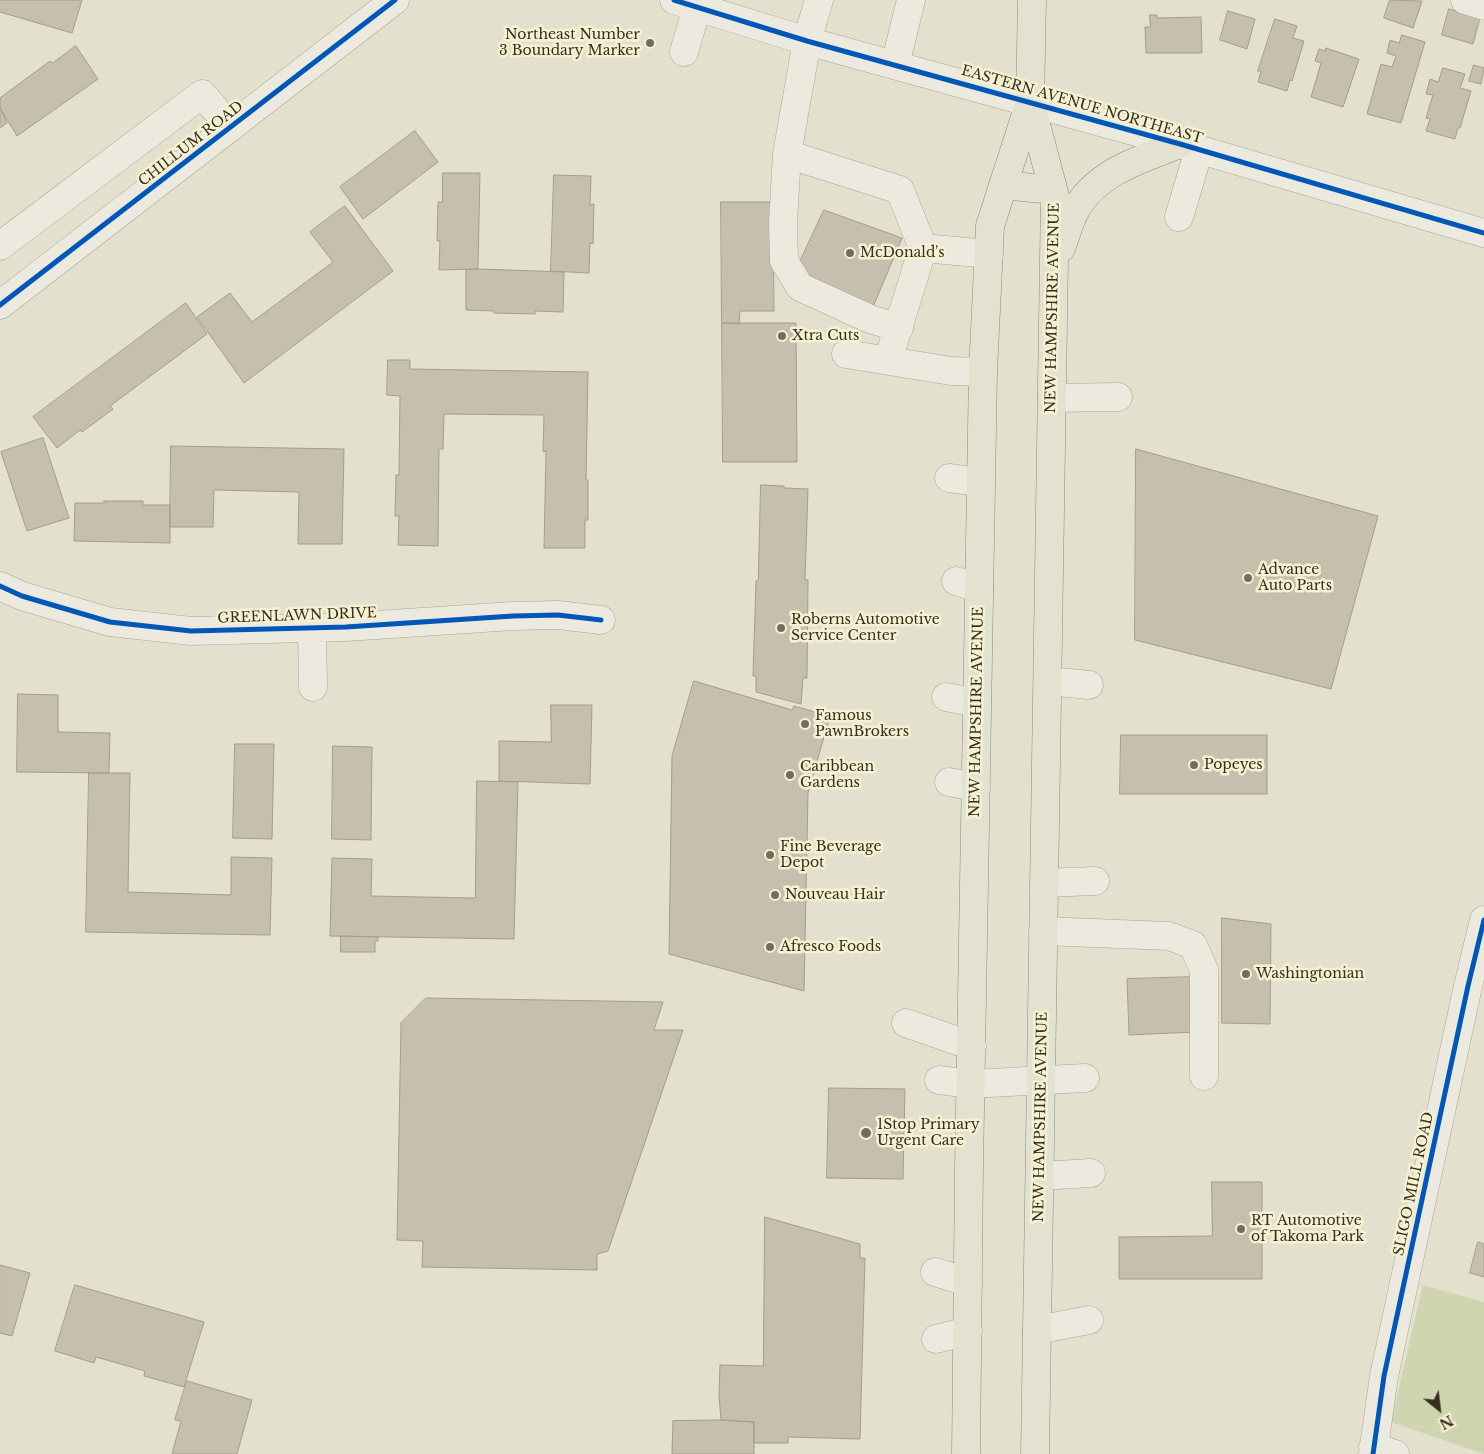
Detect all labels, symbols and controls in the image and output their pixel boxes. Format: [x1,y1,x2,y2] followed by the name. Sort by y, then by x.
[499,27,640,59] place label: Northeast Number 3 Boundary Marker
[644,37,656,49] marker: Northeast Number 3 Boundary Marker
[959,62,1205,148] street label: EASTERN AVENUE NORTHEAST
[135,98,247,190] street label: CHILLUM ROAD
[1043,203,1063,413] street label: NEW HAMPSHIRE AVENUE
[860,245,945,261] place label: McDonald's
[844,247,856,259] marker: McDonald's
[792,328,859,344] place label: Xtra Cuts
[776,330,788,342] marker: Xtra Cuts
[1258,562,1332,594] place label: Advance Auto Parts
[1242,572,1254,584] marker: Advance Auto Parts
[217,605,377,627] street label: GREENLAWN DRIVE
[967,607,987,817] street label: NEW HAMPSHIRE AVENUE
[791,612,940,644] place label: Roberns Automotive Service Center
[775,622,787,634] marker: Roberns Automotive Service Center
[815,708,909,740] place label: Famous PawnBrokers
[799,718,811,730] marker: Famous PawnBrokers
[1204,757,1263,773] place label: Popeyes
[800,759,874,792] place label: Caribbean Gardens
[1188,759,1200,771] marker: Popeyes
[784,769,796,781] marker: Caribbean Gardens
[780,839,881,872] place label: Fine Beverage Depot
[764,849,776,861] marker: Fine Beverage Depot
[785,887,885,903] place label: Nouveau Hair
[769,889,781,901] marker: Nouveau Hair
[780,939,881,955] place label: Afresco Foods
[764,941,776,953] marker: Afresco Foods
[1256,966,1364,982] place label: Washingtonian
[1240,968,1252,980] marker: Washingtonian
[1031,1012,1051,1222] street label: NEW HAMPSHIRE AVENUE
[1391,1111,1437,1257] street label: SLIGO MILL ROAD
[877,1117,980,1150] place label: 1Stop Primary Urgent Care
[859,1126,873,1140] marker: 1Stop Primary Urgent Care
[1251,1213,1364,1246] place label: RT Automotive of Takoma Park
[1235,1223,1247,1235] marker: RT Automotive of Takoma Park
[1414,1384,1464,1434] north arrow
[1436,1411,1456,1433] text: N

